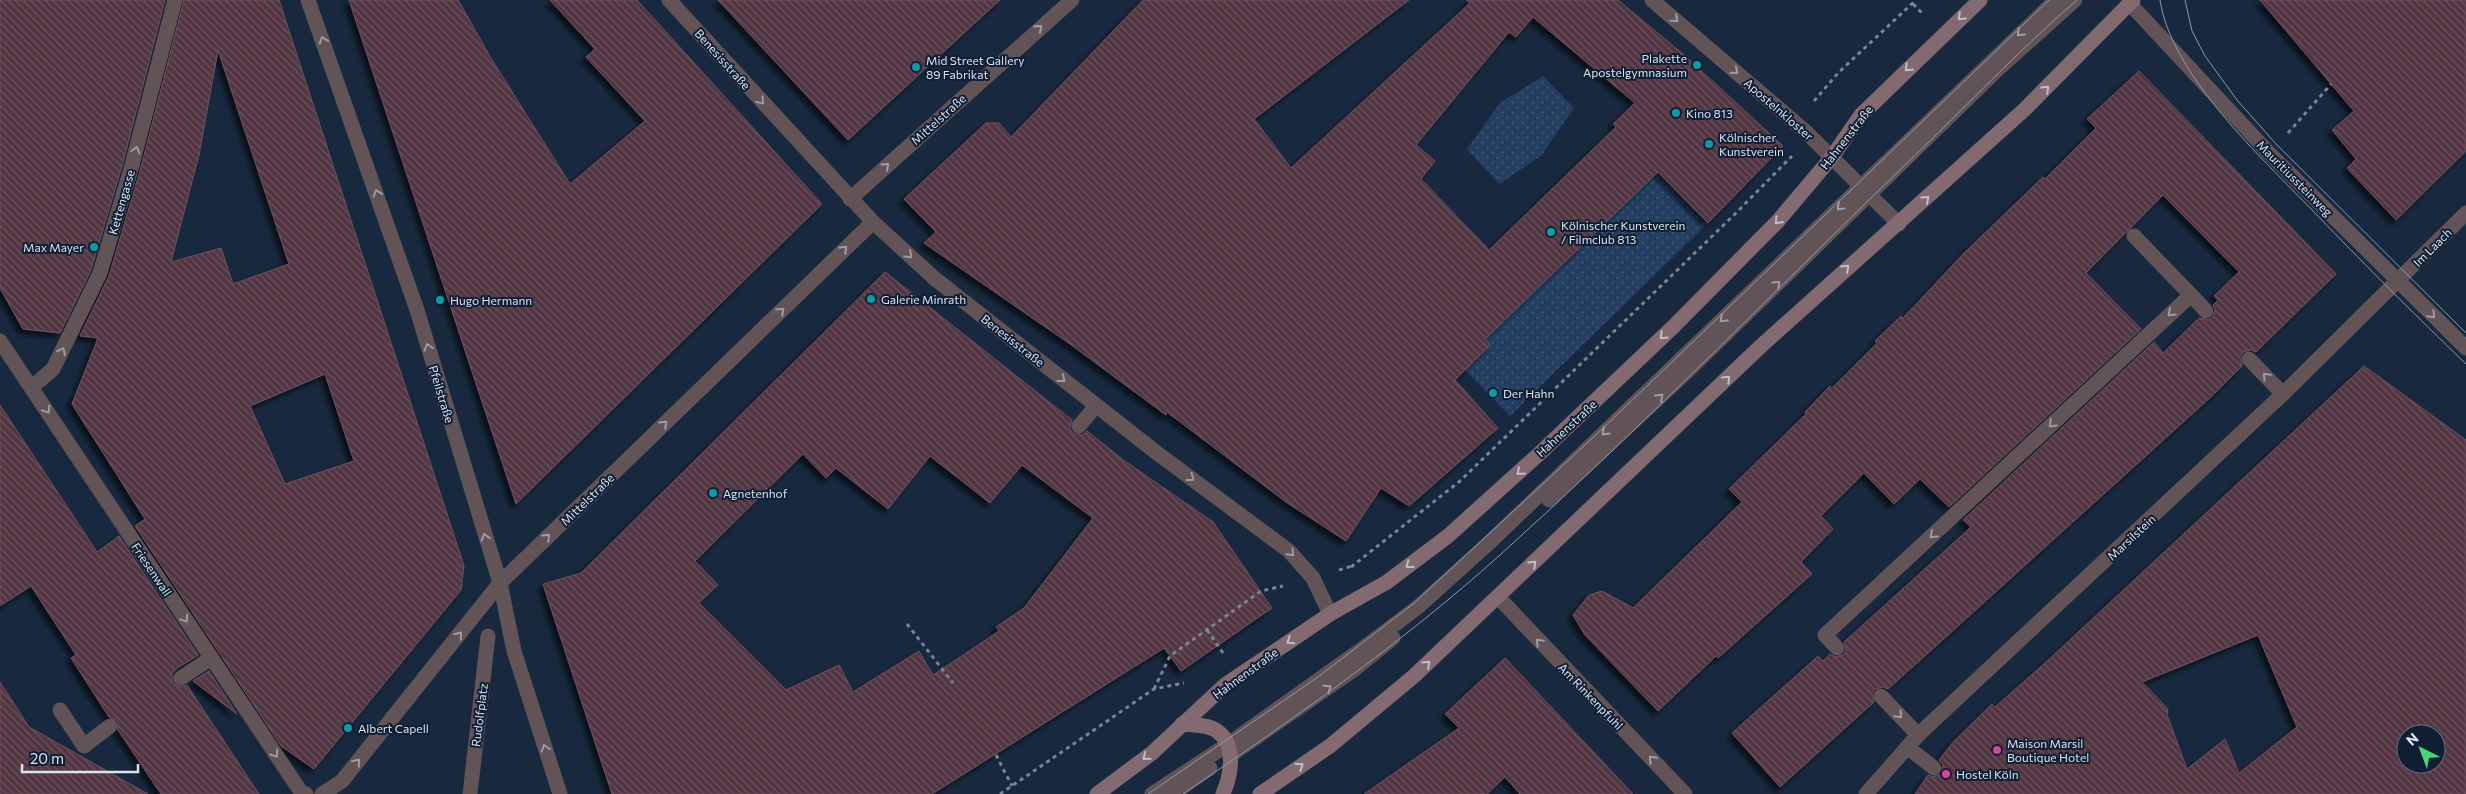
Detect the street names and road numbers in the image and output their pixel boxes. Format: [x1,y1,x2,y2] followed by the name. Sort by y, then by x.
[692,26,754,92] street label: Benesisstraße
[1742,75,1817,143] street label: Apostelnkloster
[908,91,968,147] street label: Mittelstraße
[1817,102,1875,172] street label: Hahnenstraße
[2254,137,2336,219] street label: Mauritiussteinweg
[105,168,137,236] street label: Kettengasse
[2410,225,2454,269] street label: Im Laach
[979,311,1047,369] street label: Benesisstraße
[427,364,457,424] street label: Pfeilstraße
[1533,397,1599,459] street label: Hahnenstraße
[557,470,617,528] street label: Mittelstraße
[2104,511,2158,563] street label: Marsilstein
[129,540,175,598] street label: Friesenwall
[1210,645,1280,701] street label: Hahnenstraße
[1556,660,1626,732] street label: Am Rinkenpfuhl
[468,682,490,748] street label: Rudolfplatz

